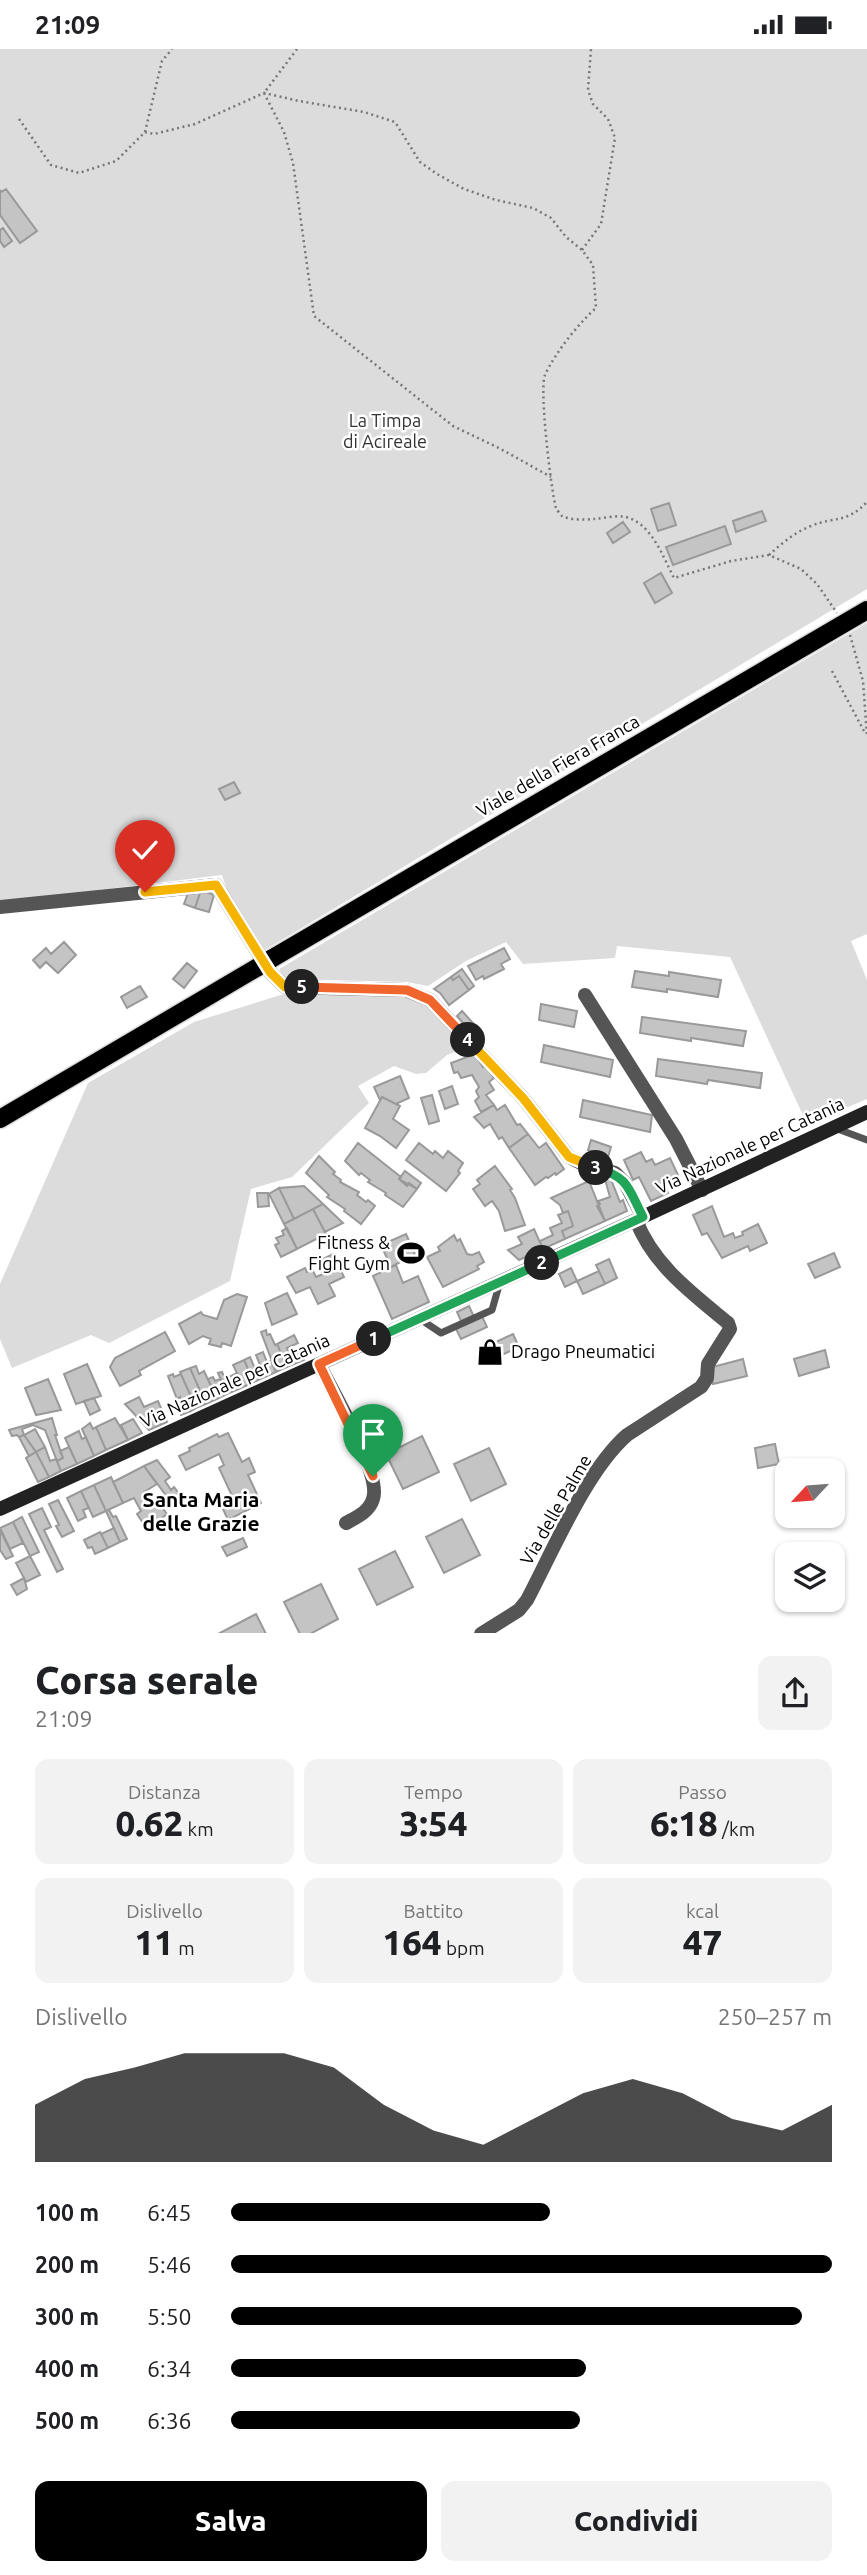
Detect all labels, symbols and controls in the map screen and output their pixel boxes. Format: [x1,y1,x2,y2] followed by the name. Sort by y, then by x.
[35,10,100,39] text: 21:09
[343,410,427,451] park label: La Timpa di Acireale
[473,710,642,820] street label: Viale della Fiera Franca
[115,820,175,892] pin
[126,831,164,869] icon: check
[284,969,320,1005] pin: 5
[296,975,307,997] text: 5
[450,1023,486,1058] pin: 4
[462,1028,473,1050] text: 4
[652,1093,847,1198] street label: Via Nazionale per Catania
[578,1151,614,1185] pin: 3
[590,1156,601,1178] text: 3
[308,1232,390,1273] place label: Fitness & Fight Gym
[396,1238,426,1268] sports icon: Fitness & Fight Gym
[524,1245,560,1281] pin: 2
[536,1251,547,1273] text: 2
[356,1321,392,1357] pin: 1
[368,1327,379,1349] text: 1
[137,1329,332,1431] street label: Via Nazionale per Catania
[475,1337,505,1367] shop icon: Drago Pneumatici
[511,1341,655,1361] place label: Drago Pneumatici
[343,1404,403,1476] pin
[354,1415,392,1453] icon: arrive
[516,1451,595,1568] street label: Via delle Palme
[775,1458,845,1528] north arrow
[775,1458,845,1612] map controls
[142,1487,260,1535] district label: Santa Maria delle Grazie
[775,1542,845,1612] button: layers
[758,1656,832,1730] button: share
[35,1659,258,1701] text: Corsa serale
[35,1706,93,1731] text: 21:09
[128,1781,201,1803] text: Distanza
[404,1781,463,1803] text: Tempo
[678,1781,727,1803] text: Passo
[115,1803,183,1843] text: 0.62
[400,1803,467,1843] text: 3:54
[650,1803,718,1843] text: 6:18
[183,1818,214,1840] text: km
[718,1818,755,1840] text: /km
[126,1900,203,1922] text: Dislivello
[404,1900,463,1922] text: Battito
[686,1900,719,1922] text: kcal
[134,1922,174,1962] text: 11
[382,1922,442,1962] text: 164
[683,1922,722,1962] text: 47
[174,1937,195,1959] text: m
[442,1937,485,1959] text: bpm
[35,2004,128,2029] text: Dislivello
[718,2004,832,2029] text: 250–257 m
[35,2200,99,2225] text: 100 m
[147,2200,192,2225] text: 6:45
[35,2252,99,2277] text: 200 m
[147,2252,192,2277] text: 5:46
[35,2304,99,2329] text: 300 m
[147,2304,192,2329] text: 5:50
[35,2356,99,2381] text: 400 m
[147,2356,192,2381] text: 6:34
[35,2408,99,2433] text: 500 m
[147,2408,192,2433] text: 6:36
[35,2481,427,2561] button: Salva
[441,2481,832,2561] button: Condividi

